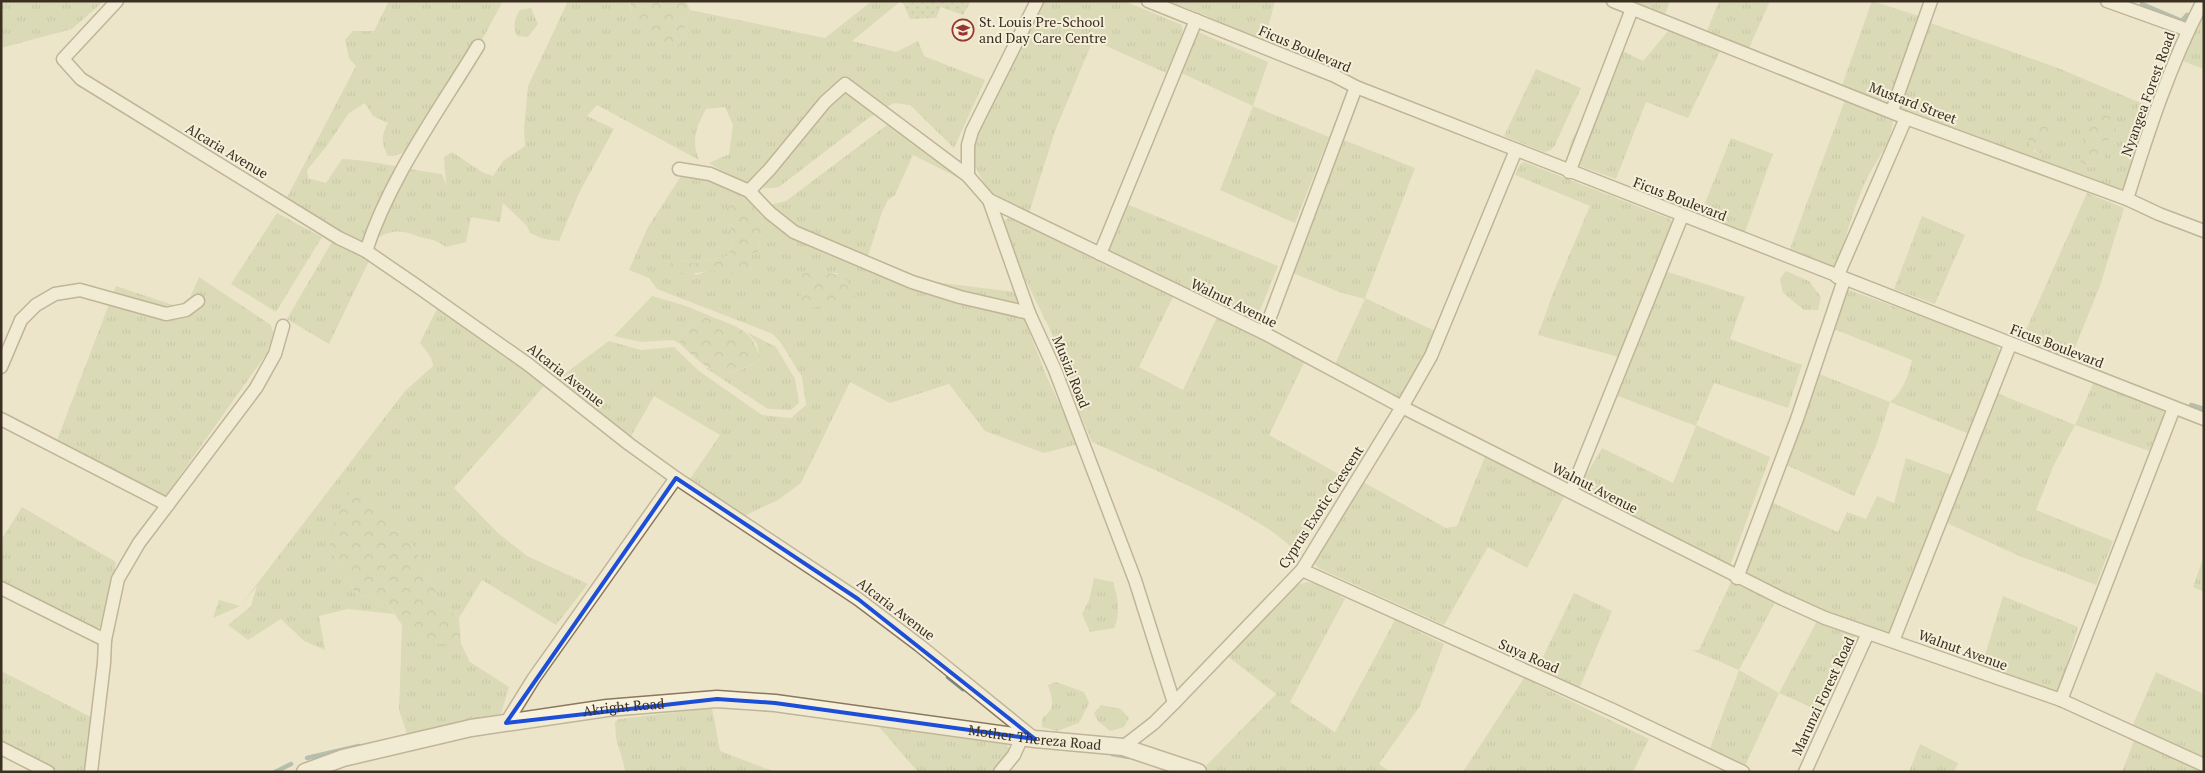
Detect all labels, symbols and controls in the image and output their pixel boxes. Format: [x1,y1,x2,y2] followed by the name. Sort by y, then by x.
[979,12,1107,47] place label: St. Louis Pre-School and Day Care Centre
[951,18,975,42] school or university icon: St. Louis Pre-School and Day Care Centre
[1256,21,1354,77] street label: Ficus Boulevard
[2116,29,2179,159] street label: Nyangea Forest Road
[1867,77,1960,128] street label: Mustard Street
[182,118,272,183] street label: Alcaria Avenue
[1631,172,1730,225] street label: Ficus Boulevard
[1188,273,1281,332] street label: Walnut Avenue
[2008,319,2107,372] street label: Ficus Boulevard
[1048,333,1095,411] street label: Musizi Road
[524,338,609,411] street label: Alcaria Avenue
[1274,441,1368,572] street label: Cyprus Exotic Crescent
[1549,458,1641,517] street label: Walnut Avenue
[853,573,939,644] street label: Alcaria Avenue
[1916,625,2011,675] street label: Walnut Avenue
[1787,633,1859,758] street label: Marunzi Forest Road
[1496,634,1563,677] street label: Suya Road
[581,693,665,720] street label: Akright Road
[967,720,1102,754] street label: Mother Thereza Road

